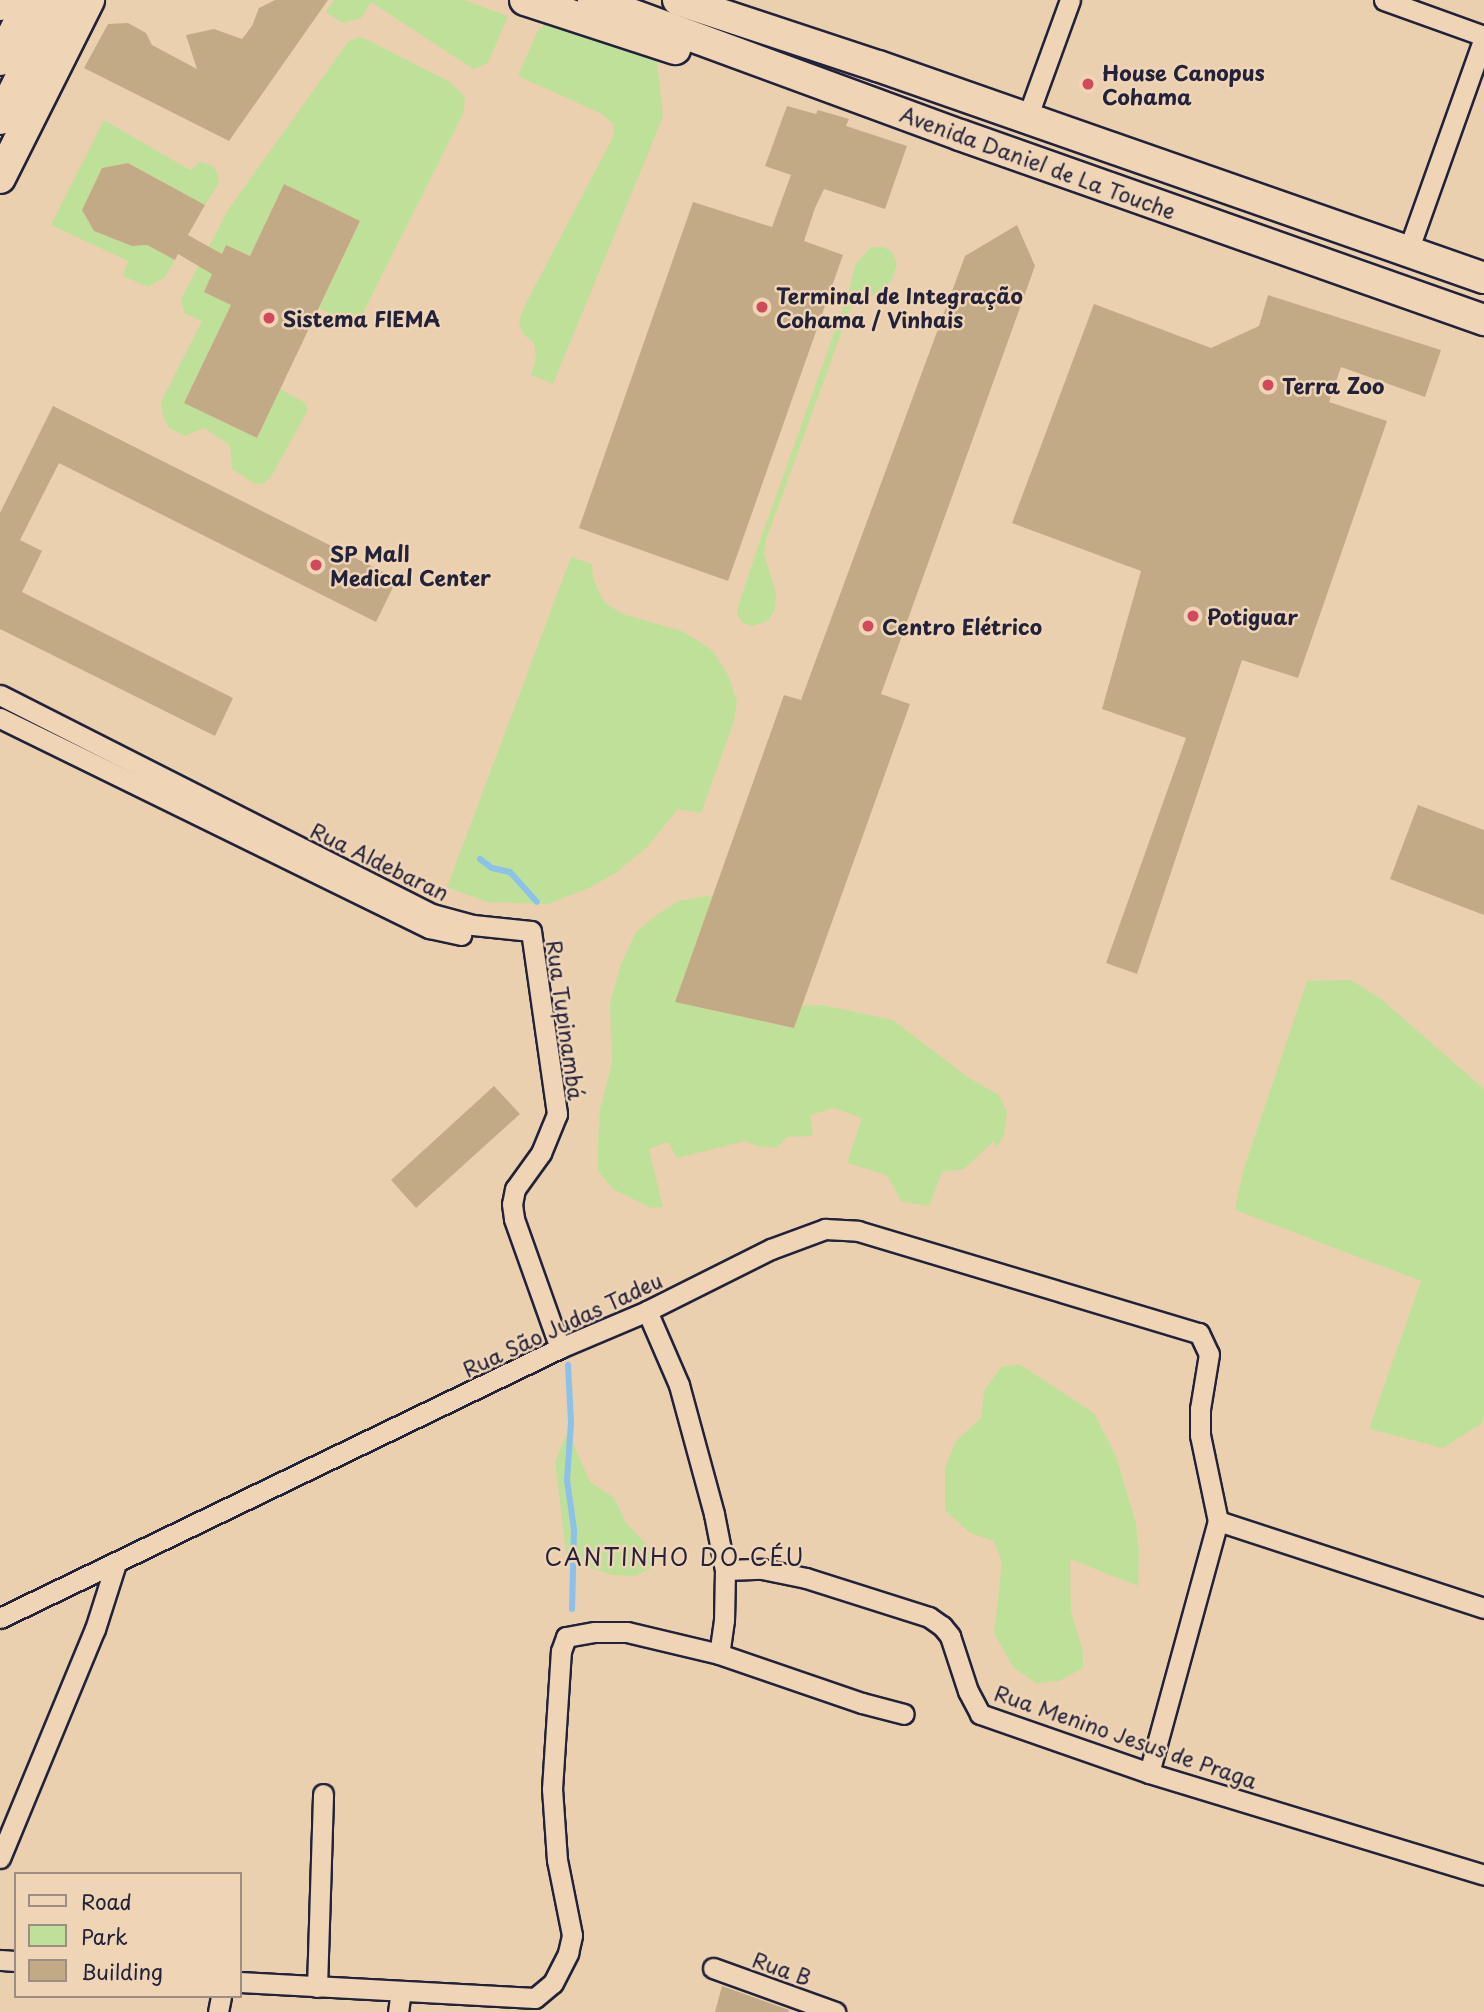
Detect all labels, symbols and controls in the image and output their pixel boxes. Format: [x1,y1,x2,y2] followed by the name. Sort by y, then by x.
[1102,59,1265,109] place label: House Canopus Cohama
[1080,76,1096,92] marker: House Canopus Cohama
[898,101,1178,223] street label: Avenida Daniel de La Touche
[776,282,1024,332] place label: Terminal de Integração Cohama / Vinhais
[754,299,770,315] marker: Terminal de Integração Cohama / Vinhais
[283,305,441,331] place label: Sistema FIEMA
[261,310,277,326] marker: Sistema FIEMA
[1282,372,1385,398] place label: Terra Zoo
[1260,377,1276,393] marker: Terra Zoo
[330,540,491,590] place label: SP Mall Medical Center
[308,557,324,573] marker: SP Mall Medical Center
[1207,603,1298,629] place label: Potiguar
[1185,608,1201,624] marker: Potiguar
[882,613,1042,639] place label: Centro Elétrico
[860,618,876,634] marker: Centro Elétrico
[307,817,453,905] street label: Rua Aldebaran
[542,938,590,1102] street label: Rua Tupinambá
[459,1267,665,1381] street label: Rua São Judas Tadeu
[546,1543,804,1571] district label: CANTINHO DO CÉU
[990,1679,1262,1793] street label: Rua Menino Jesus de Praga
[14,1872,242,1998] legend
[81,1885,132,1917] text: Road
[81,1920,128,1952] text: Park
[749,1946,815,1990] street label: Rua B
[81,1955,163,1987] text: Building

